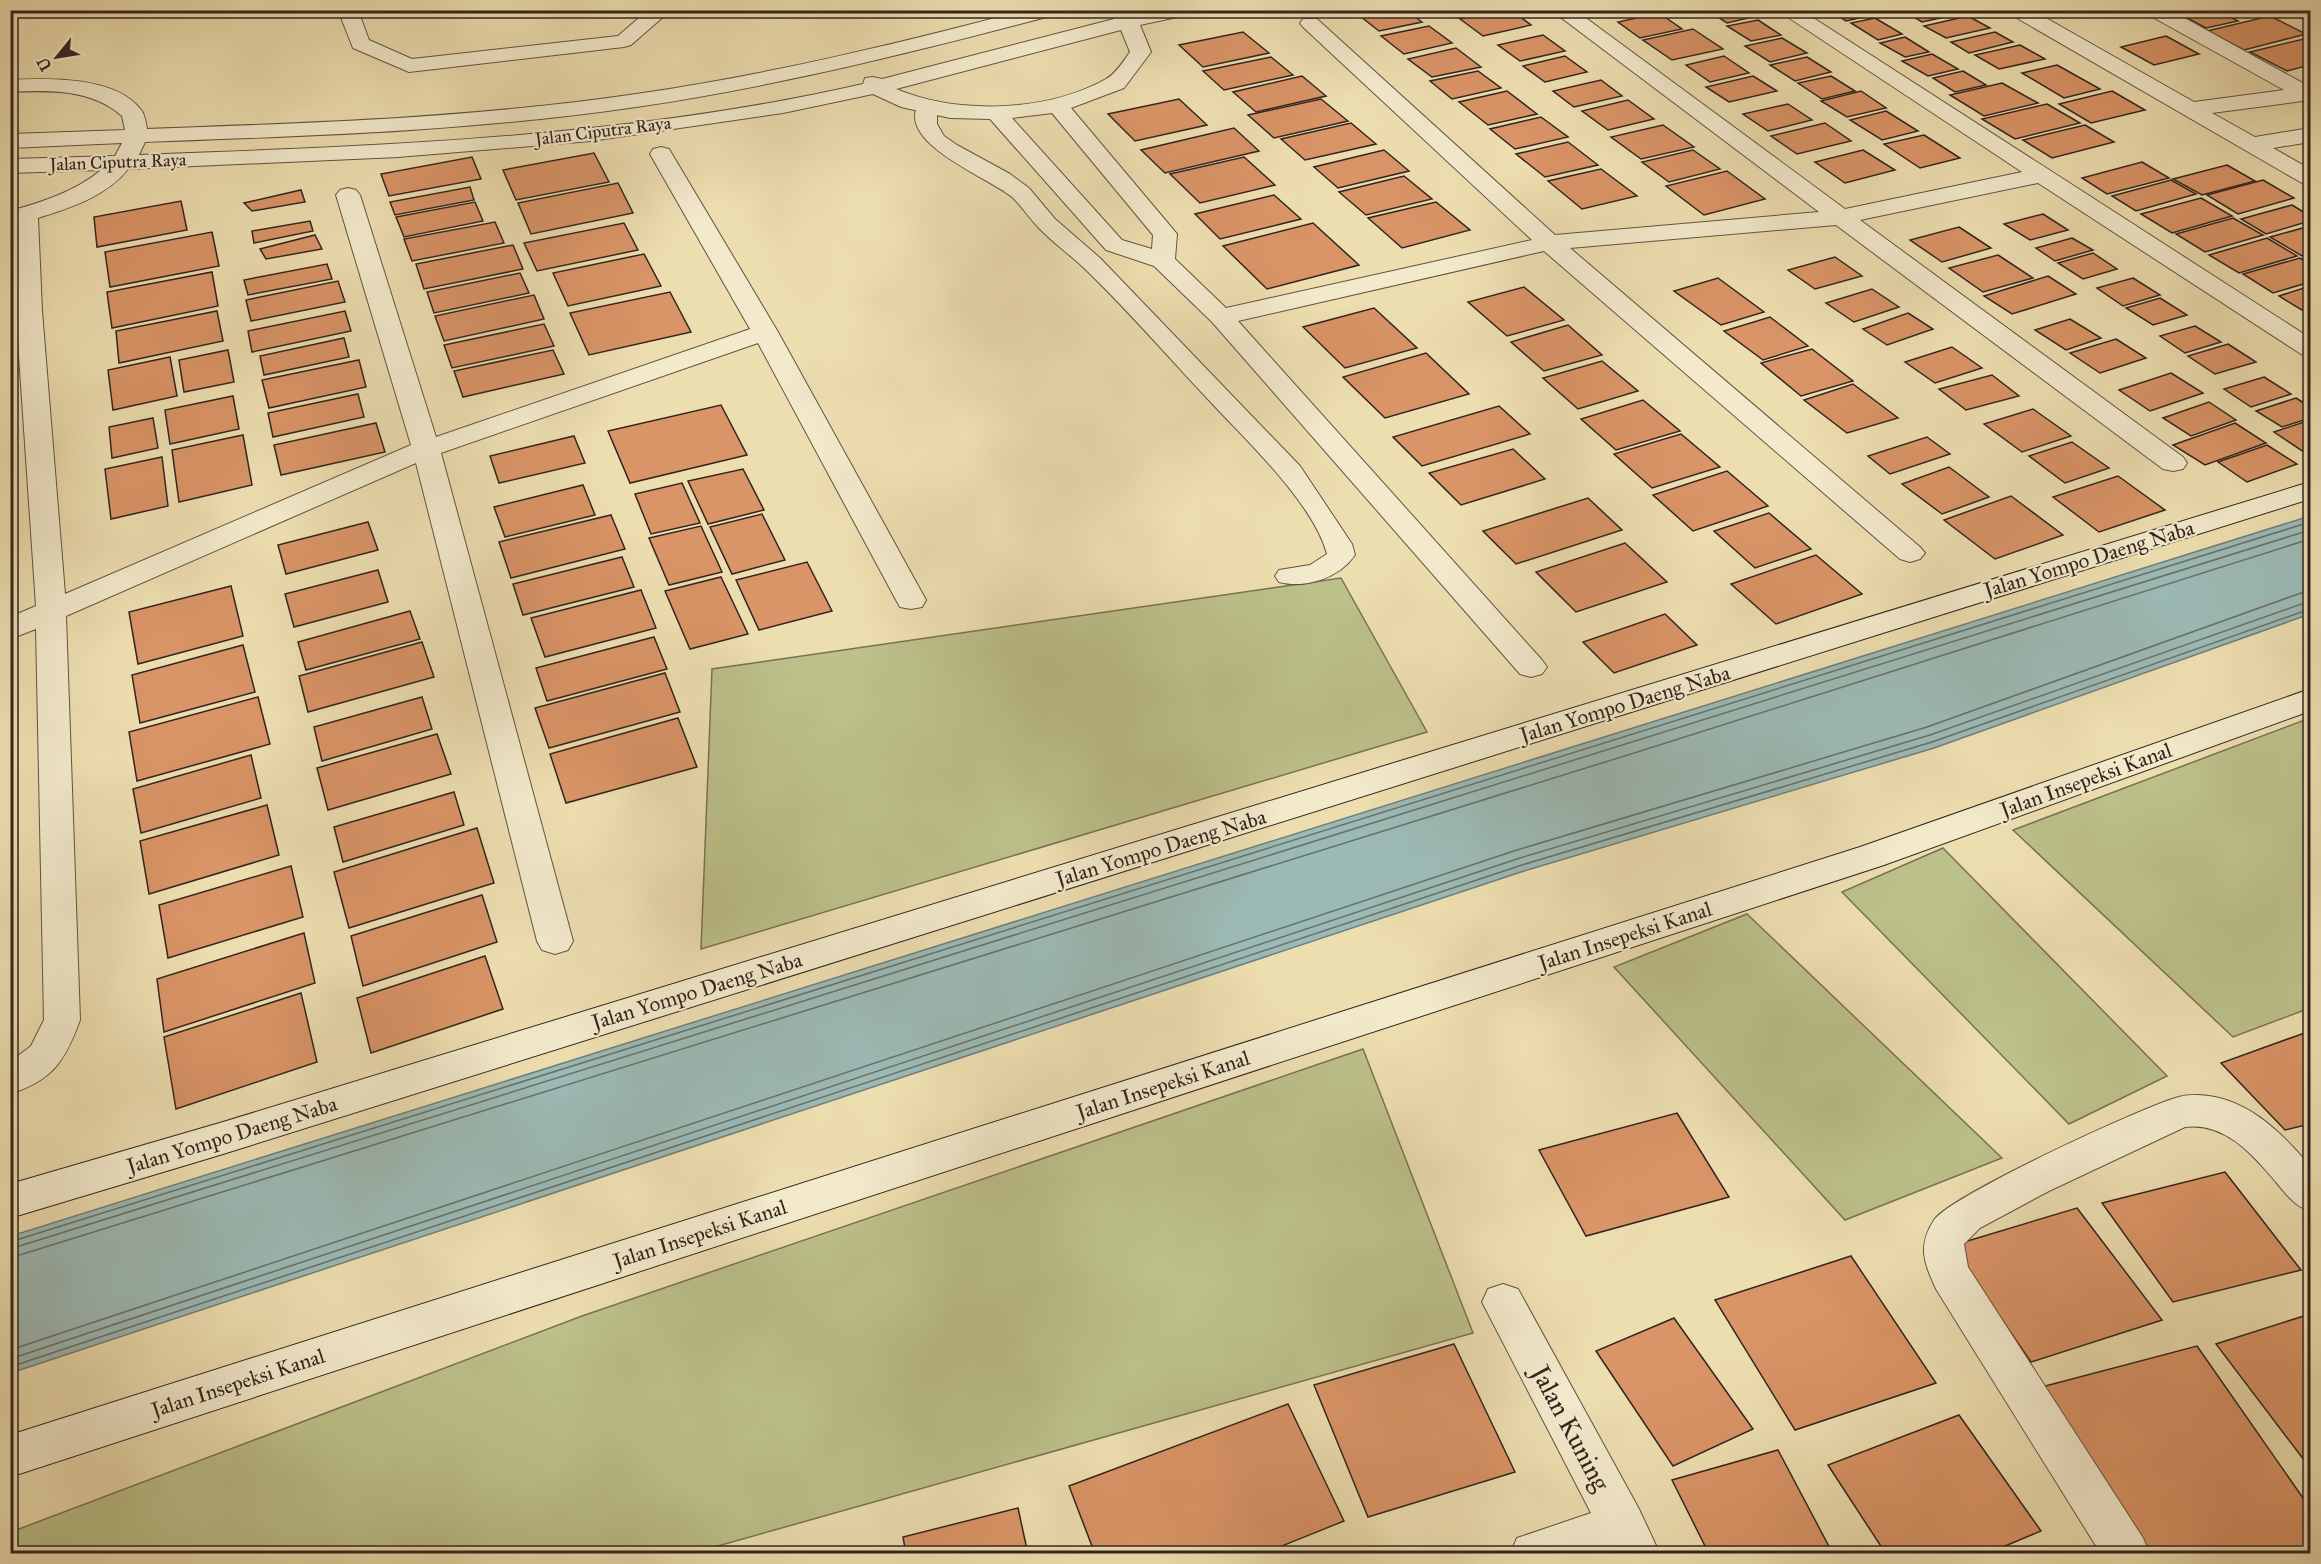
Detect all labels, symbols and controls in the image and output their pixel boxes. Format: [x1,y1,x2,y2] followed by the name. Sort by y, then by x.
[27,27,87,87] north arrow
[33,54,56,74] text: U
[532,112,673,152] street label: Jalan Ciputra Raya
[47,149,187,176] street label: Jalan Ciputra Raya
[1979,515,2197,604] street label: Jalan Yompo Daeng Naba
[1515,660,1733,749] street label: Jalan Yompo Daeng Naba
[1995,737,2176,824] street label: Jalan Insepeksi Kanal
[1051,804,1269,893] street label: Jalan Yompo Daeng Naba
[1533,896,1715,977] street label: Jalan Insepeksi Kanal
[587,947,805,1036] street label: Jalan Yompo Daeng Naba
[1071,1045,1253,1126] street label: Jalan Insepeksi Kanal
[122,1091,340,1180] street label: Jalan Yompo Daeng Naba
[608,1194,790,1275] street label: Jalan Insepeksi Kanal
[146,1343,328,1424] street label: Jalan Insepeksi Kanal
[1523,1357,1618,1497] street label: Jalan Kuning

